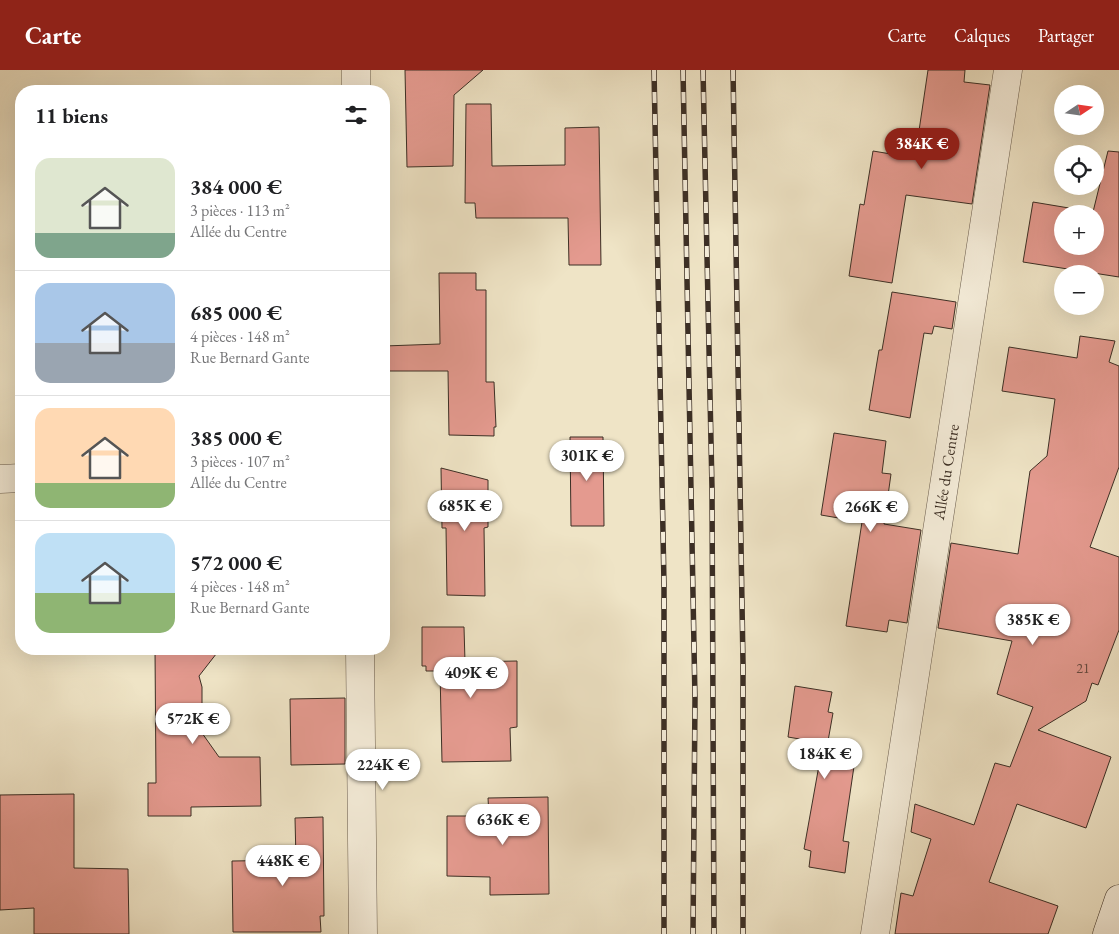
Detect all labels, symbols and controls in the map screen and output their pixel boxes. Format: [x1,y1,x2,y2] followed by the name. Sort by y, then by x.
[25,20,81,51] text: Carte
[887,24,926,47] text: Carte
[954,24,1010,47] text: Calques
[1038,24,1094,47] text: Partager
[1054,85,1104,135] north arrow
[1054,85,1104,315] map controls
[342,101,370,129] icon: filters
[35,102,108,129] text: 11 biens
[881,128,963,170] pin: 384K €
[895,133,949,154] text: 384K €
[1054,145,1104,195] button: locate
[190,173,282,200] text: 384 000 €
[75,178,135,238] icon: home
[190,200,290,221] text: 3 pièces · 113 m²
[1054,205,1104,255] button: +
[190,221,287,242] text: Allée du Centre
[1054,265,1104,315] button: −
[190,299,282,326] text: 685 000 €
[75,303,135,363] icon: home
[190,326,290,347] text: 4 pièces · 148 m²
[190,347,310,368] text: Rue Bernard Gante
[928,423,964,522] street label: Allée du Centre
[190,424,282,451] text: 385 000 €
[75,428,135,488] icon: home
[546,440,628,482] pin: 301K €
[560,445,614,466] text: 301K €
[190,451,290,472] text: 3 pièces · 107 m²
[190,472,287,493] text: Allée du Centre
[424,490,506,532] pin: 685K €
[830,490,912,533] pin: 266K €
[438,495,492,516] text: 685K €
[844,496,898,517] text: 266K €
[190,549,282,576] text: 572 000 €
[75,553,135,613] icon: home
[190,576,290,597] text: 4 pièces · 148 m²
[190,597,310,618] text: Rue Bernard Gante
[992,604,1074,646] pin: 385K €
[1006,609,1060,630] text: 385K €
[430,656,512,699] pin: 409K €
[1076,659,1090,677] house number: 21
[444,662,498,683] text: 409K €
[152,702,234,745] pin: 572K €
[166,708,220,729] text: 572K €
[784,738,866,780] pin: 184K €
[798,743,852,764] text: 184K €
[342,748,424,791] pin: 224K €
[356,754,410,775] text: 224K €
[462,804,544,846] pin: 636K €
[476,809,530,830] text: 636K €
[242,844,324,887] pin: 448K €
[256,850,310,871] text: 448K €

